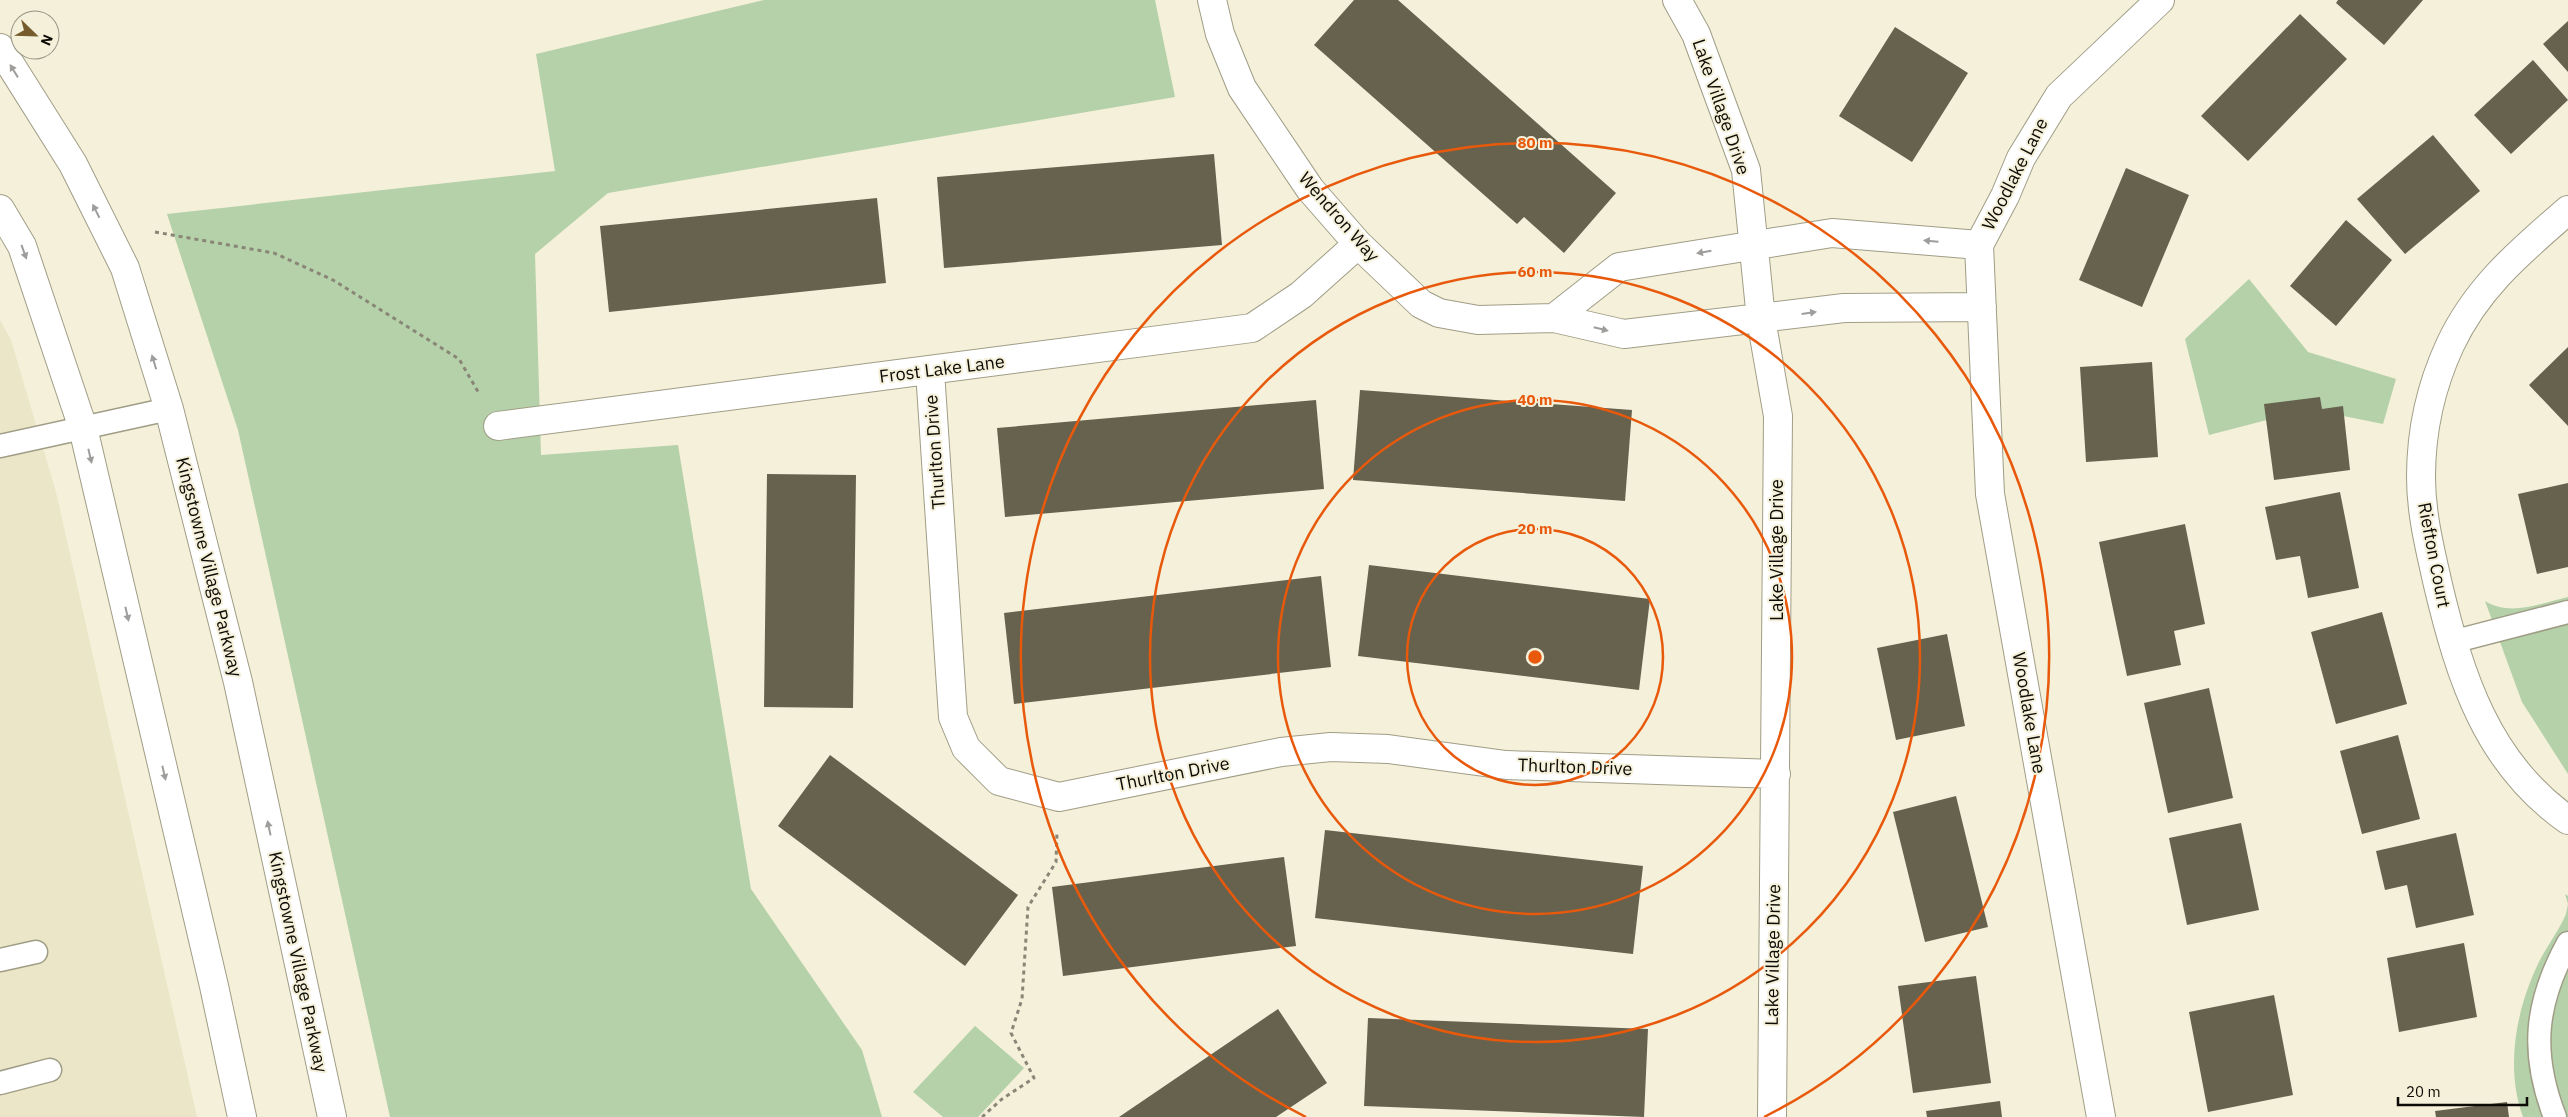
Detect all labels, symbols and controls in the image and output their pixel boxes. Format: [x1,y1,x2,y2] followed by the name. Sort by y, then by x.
[10,10,60,60] north arrow
[37,32,57,48] text: N
[1687,36,1755,178] street label: Lake Village Drive
[9,64,19,77] one-way arrow
[1976,114,2053,234] street label: Woodlake Lane
[1518,133,1552,152] text: 80 m
[1294,167,1385,266] street label: Wendron Way
[92,204,100,218] one-way arrow
[1922,237,1938,245] one-way arrow
[20,245,28,260] one-way arrow
[1695,249,1711,257] one-way arrow
[1518,262,1552,281] text: 60 m
[1801,309,1817,317] one-way arrow
[1594,325,1609,333] one-way arrow
[878,349,1006,388] street label: Frost Lake Lane
[150,354,158,369] one-way arrow
[1518,390,1552,409] text: 40 m
[919,394,950,510] street label: Thurlton Drive
[86,449,94,464] one-way arrow
[171,455,248,679] street label: Kingstowne Village Parkway
[1765,479,1788,621] street label: Lake Village Drive
[2413,500,2456,610] street label: Riefton Court
[1518,519,1552,538] text: 20 m
[123,607,131,622] one-way arrow
[1526,648,1544,666] centre of rings
[2007,650,2052,776] street label: Woodlake Lane
[1114,751,1232,796] street label: Thurlton Drive
[1517,753,1633,780] street label: Thurlton Drive
[160,765,168,780] one-way arrow
[265,820,273,836] one-way arrow
[264,849,333,1075] street label: Kingstowne Village Parkway
[1760,884,1785,1026] street label: Lake Village Drive
[2398,1074,2527,1106] scale bar
[2406,1082,2441,1101] text: 20 m

